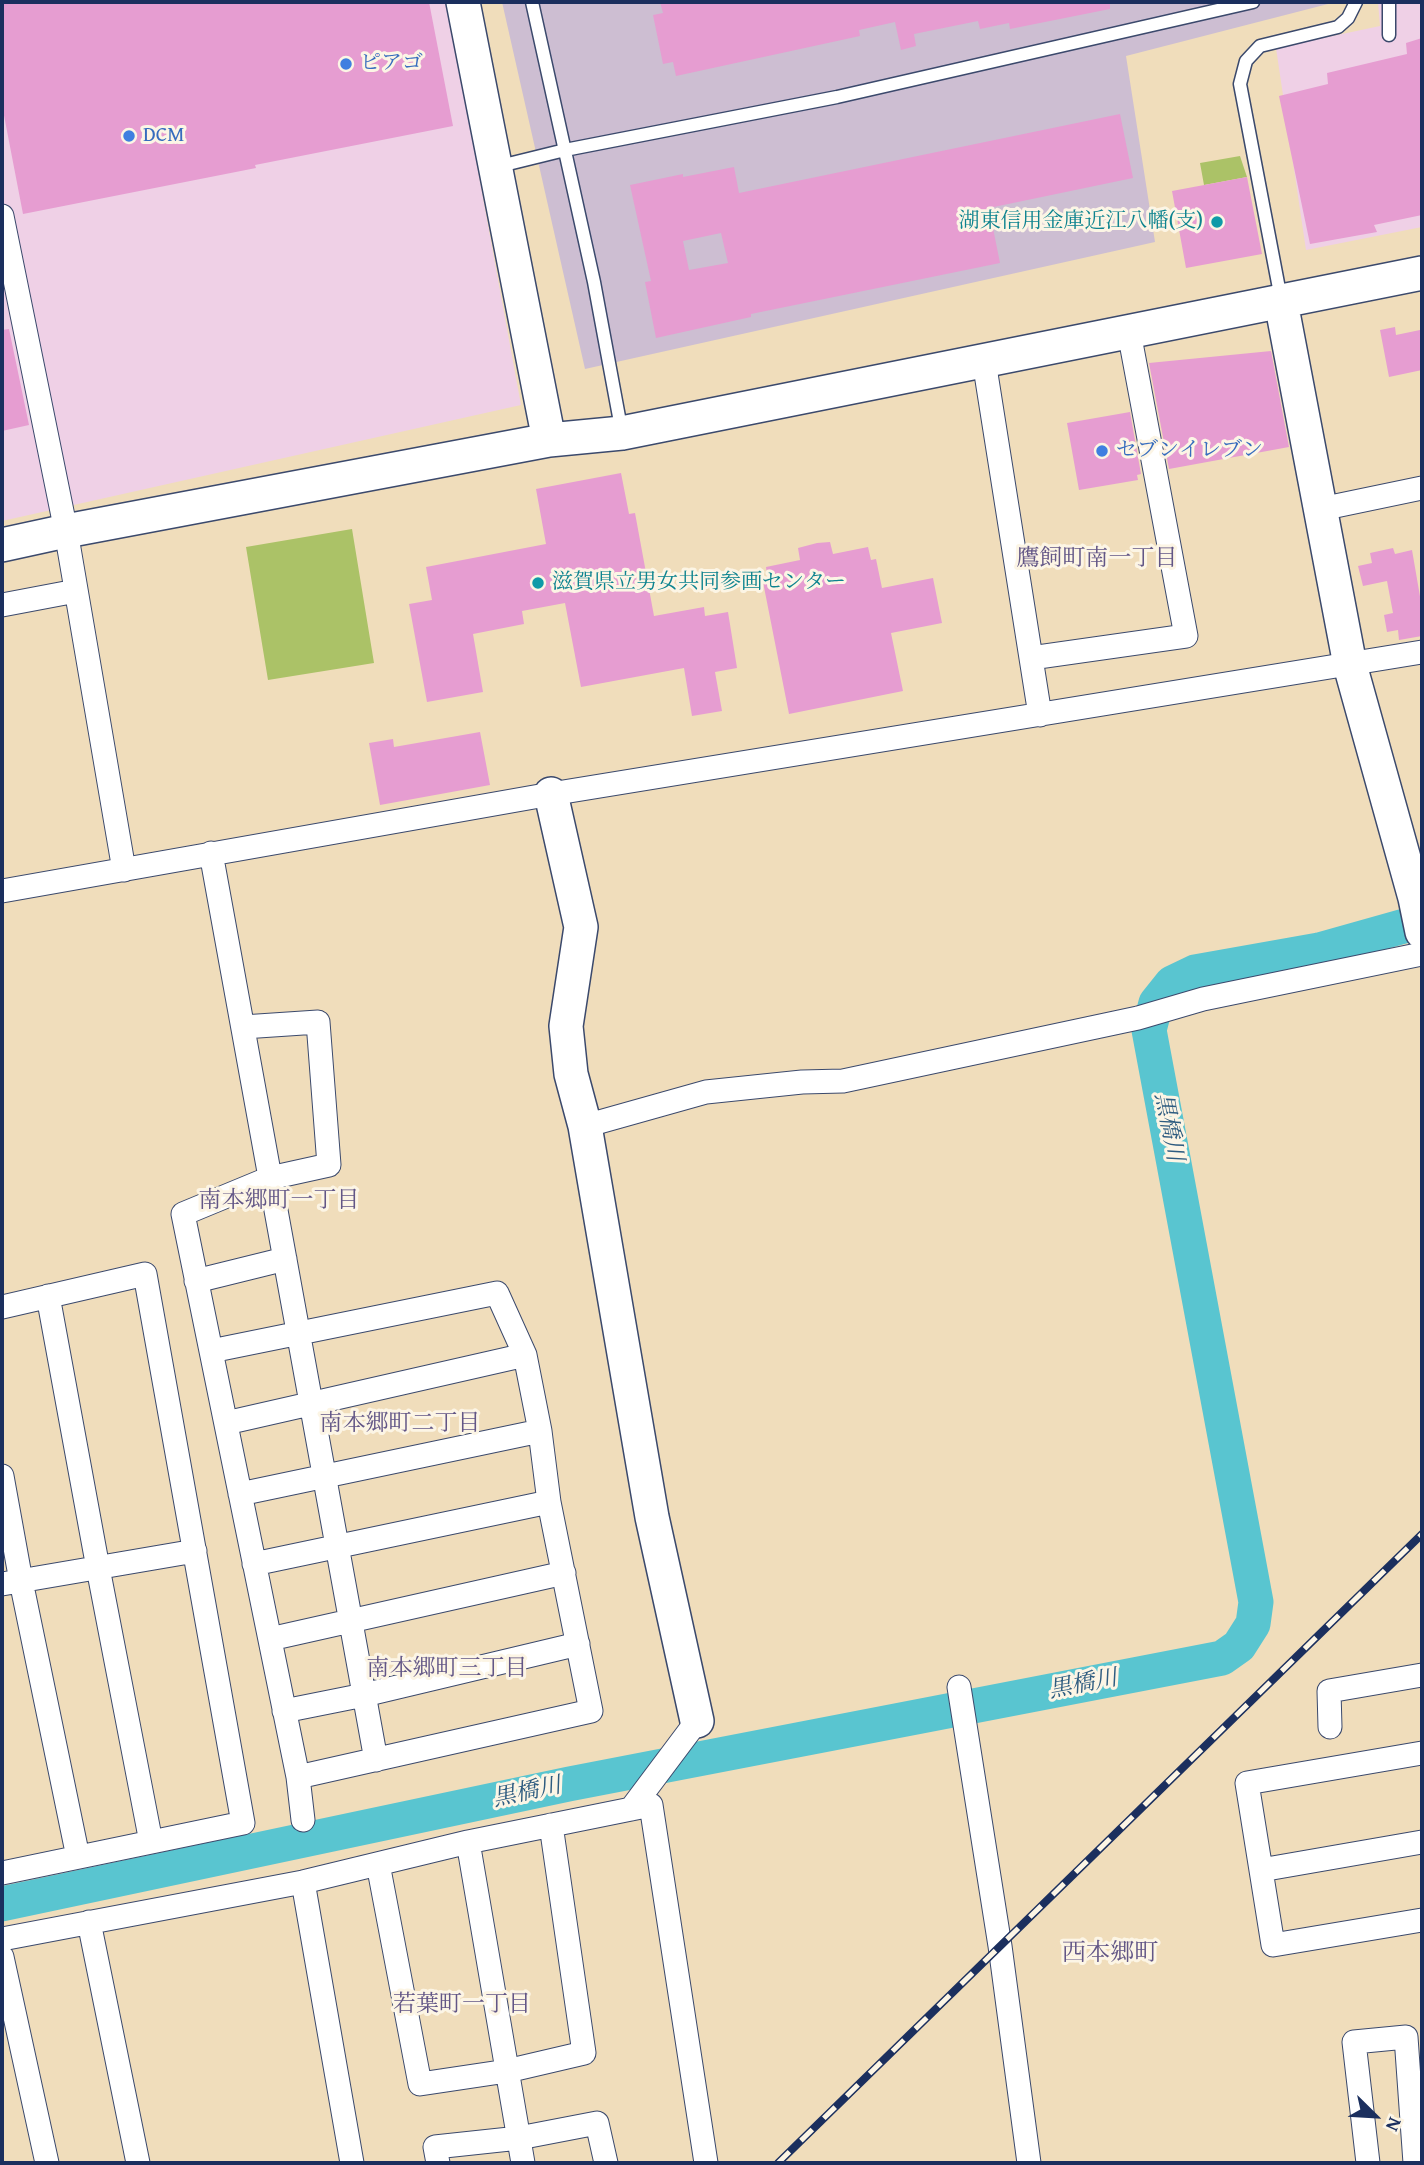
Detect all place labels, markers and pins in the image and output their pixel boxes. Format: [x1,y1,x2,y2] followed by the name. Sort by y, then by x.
[360,51,423,77] place label: ピアゴ
[338,56,354,72] marker: ピアゴ
[143,123,184,149] place label: DCM
[121,128,137,144] marker: DCM
[958,209,1203,235] place label: 湖東信用金庫近江八幡(支)
[1209,214,1225,230] marker: 湖東信用金庫近江八幡(支)
[1116,438,1263,464] place label: セブンイレブン
[1094,443,1110,459] marker: セブンイレブン
[552,570,846,596] place label: 滋賀県立男女共同参画センター
[530,575,546,591] marker: 滋賀県立男女共同参画センター

